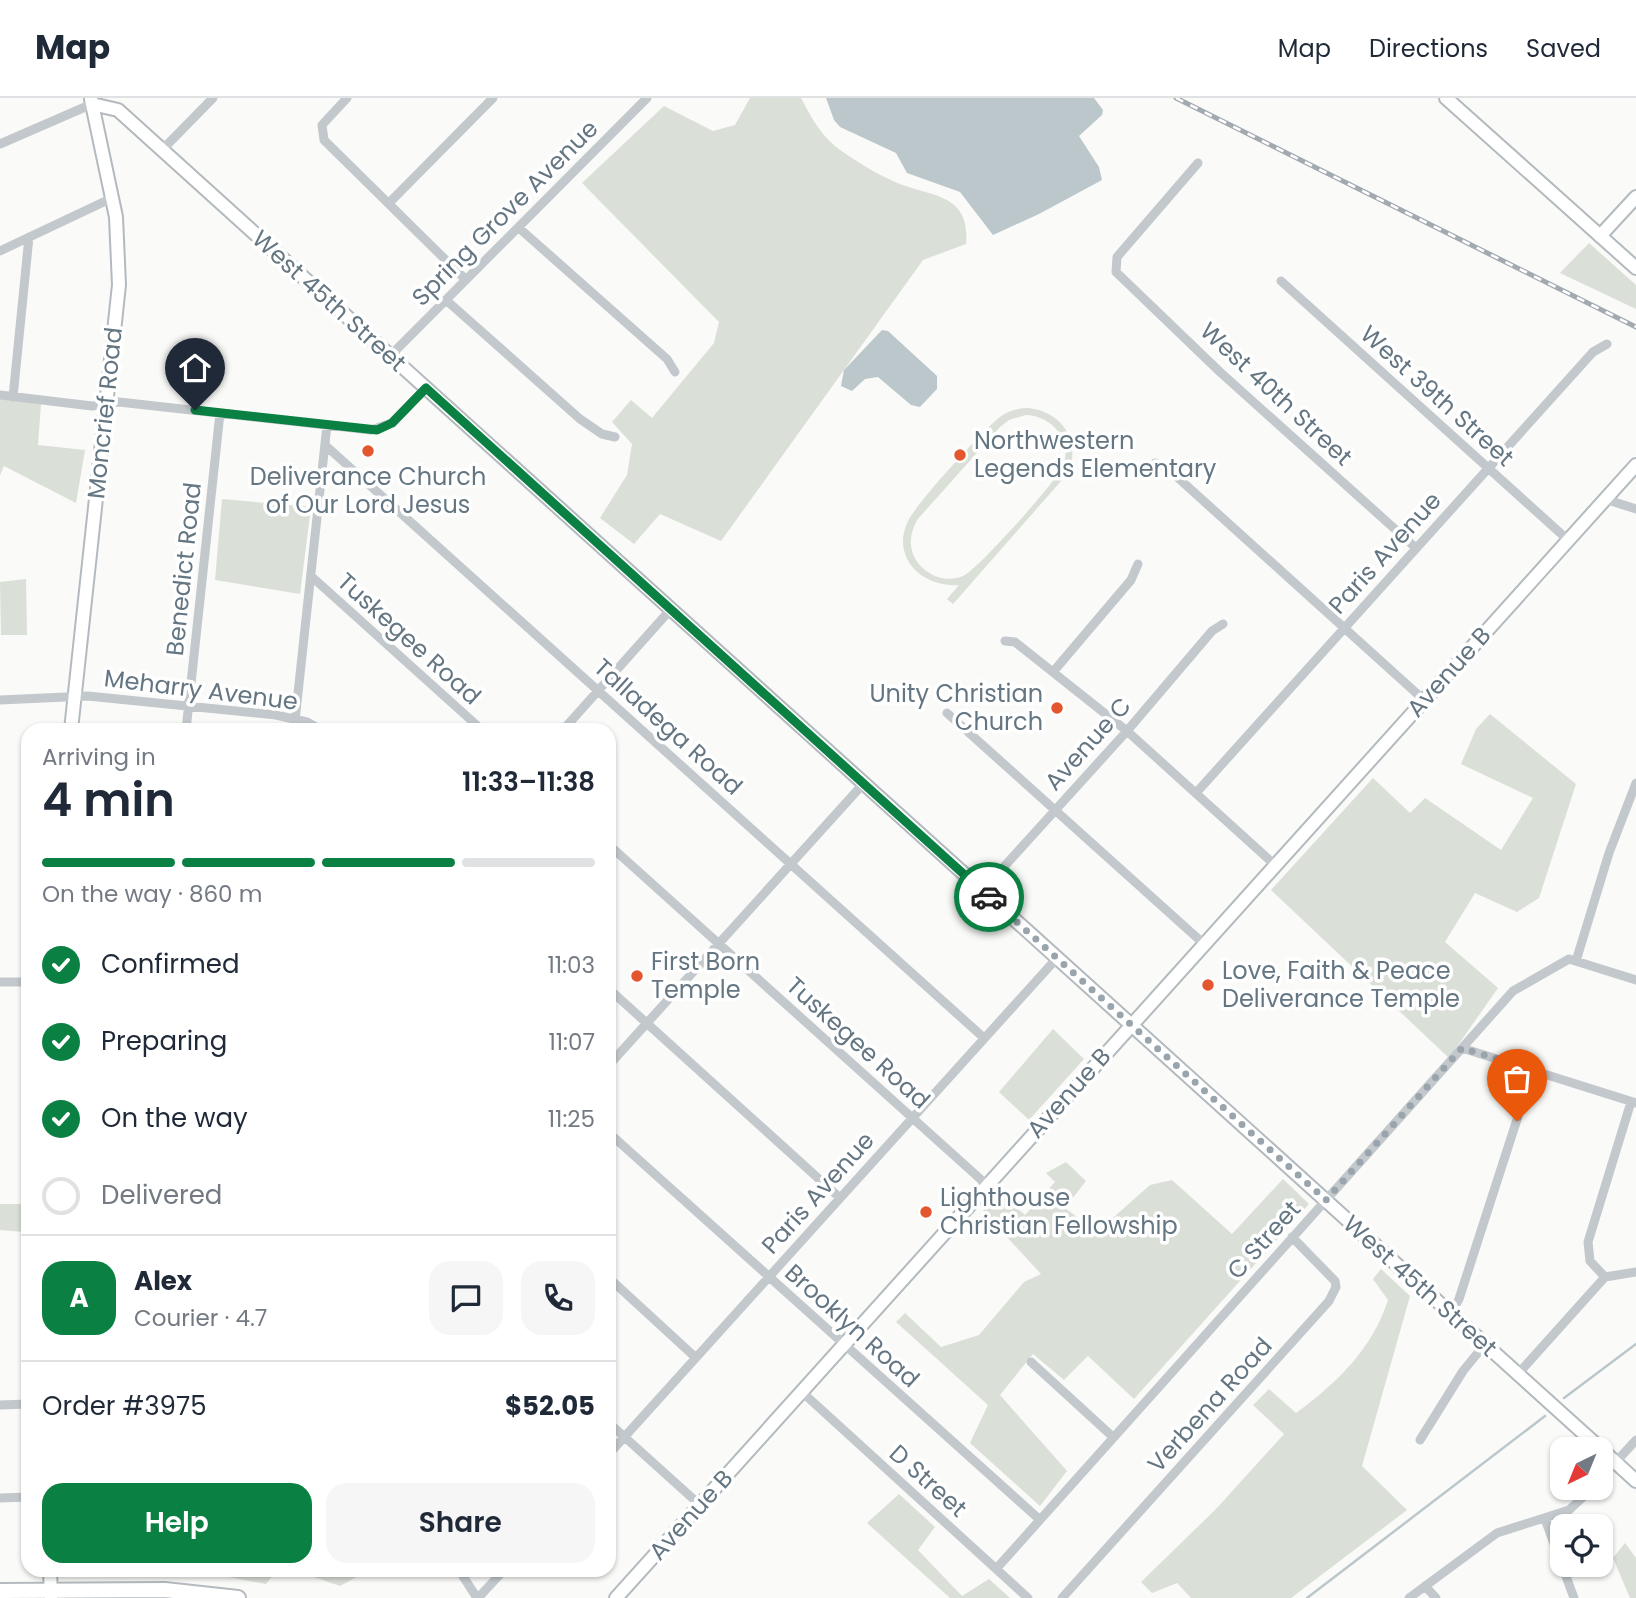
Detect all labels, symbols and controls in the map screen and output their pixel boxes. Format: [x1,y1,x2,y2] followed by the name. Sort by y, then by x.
[35,24,110,71] text: Map
[1278,32,1331,65] text: Map
[1369,32,1488,65] text: Directions
[1526,32,1601,65] text: Saved
[404,112,605,313] street label: Spring Grove Avenue
[245,222,414,379] street label: West 45th Street
[1193,314,1360,473] street label: West 40th Street
[1353,318,1521,473] street label: West 39th Street
[79,325,130,500] street label: Moncrief Road
[165,338,225,410] pin
[176,349,214,387] icon: home
[974,424,1217,485] place label: Northwestern Legends Elementary
[360,443,376,459] marker: Deliverance Church of Our Lord Jesus
[952,447,968,463] marker: Northwestern Legends Elementary
[250,460,486,521] place label: Deliverance Church of Our Lord Jesus
[158,481,209,657] street label: Benedict Road
[1321,484,1448,621] street label: Paris Avenue
[330,565,488,712] street label: Tuskegee Road
[1399,619,1498,724] street label: Avenue B
[587,651,750,802] street label: Talladega Road
[102,661,300,718] street label: Meharry Avenue
[869,677,1043,738] place label: Unity Christian Church
[1037,690,1138,797] street label: Avenue C
[1049,700,1065,716] marker: Unity Christian Church
[42,741,156,773] text: Arriving in
[462,764,595,800] text: 11:33–11:38
[42,768,175,832] text: 4 min
[954,862,1024,932] courier
[42,878,262,910] text: On the way · 860 m
[970,878,1008,916] icon: car
[651,945,760,1006] place label: First Born Temple
[42,946,80,984] icon: check
[101,946,239,982] text: Confirmed
[547,949,595,981] text: 11:03
[1222,954,1460,1015] place label: Love, Faith & Peace Deliverance Temple
[629,968,645,984] marker: First Born Temple
[779,969,937,1116] street label: Tuskegee Road
[1200,977,1216,993] marker: Love, Faith & Peace Deliverance Temple
[42,1023,80,1061] icon: check
[101,1023,227,1059] text: Preparing
[548,1026,595,1058] text: 11:07
[1019,1040,1118,1145] street label: Avenue B
[1487,1049,1547,1121] pin
[1498,1060,1536,1098] icon: bag
[42,1100,80,1138] icon: check
[101,1100,248,1136] text: On the way
[548,1103,595,1135] text: 11:25
[754,1124,881,1261] street label: Paris Avenue
[101,1177,222,1213] text: Delivered
[940,1181,1178,1242] place label: Lighthouse Christian Fellowship
[1220,1193,1308,1286] street label: C Street
[918,1204,934,1220] marker: Lighthouse Christian Fellowship
[1336,1207,1505,1364] street label: West 45th Street
[778,1256,927,1395] street label: Brooklyn Road
[429,1261,503,1335] button: chat
[521,1261,595,1335] button: phone
[134,1263,192,1299] text: Alex
[69,1280,89,1316] text: A
[134,1302,267,1334] text: Courier · 4.7
[1140,1330,1279,1479] street label: Verbena Road
[42,1388,207,1424] text: Order #3975
[505,1388,595,1424] text: $52.05
[882,1437,974,1524] street label: D Street
[1550,1437,1614,1500] north arrow
[1550,1437,1613,1577] map controls
[641,1462,740,1567] street label: Avenue B
[42,1483,312,1563] button: Help
[326,1483,595,1563] button: Share
[1550,1514,1613,1577] button: locate

